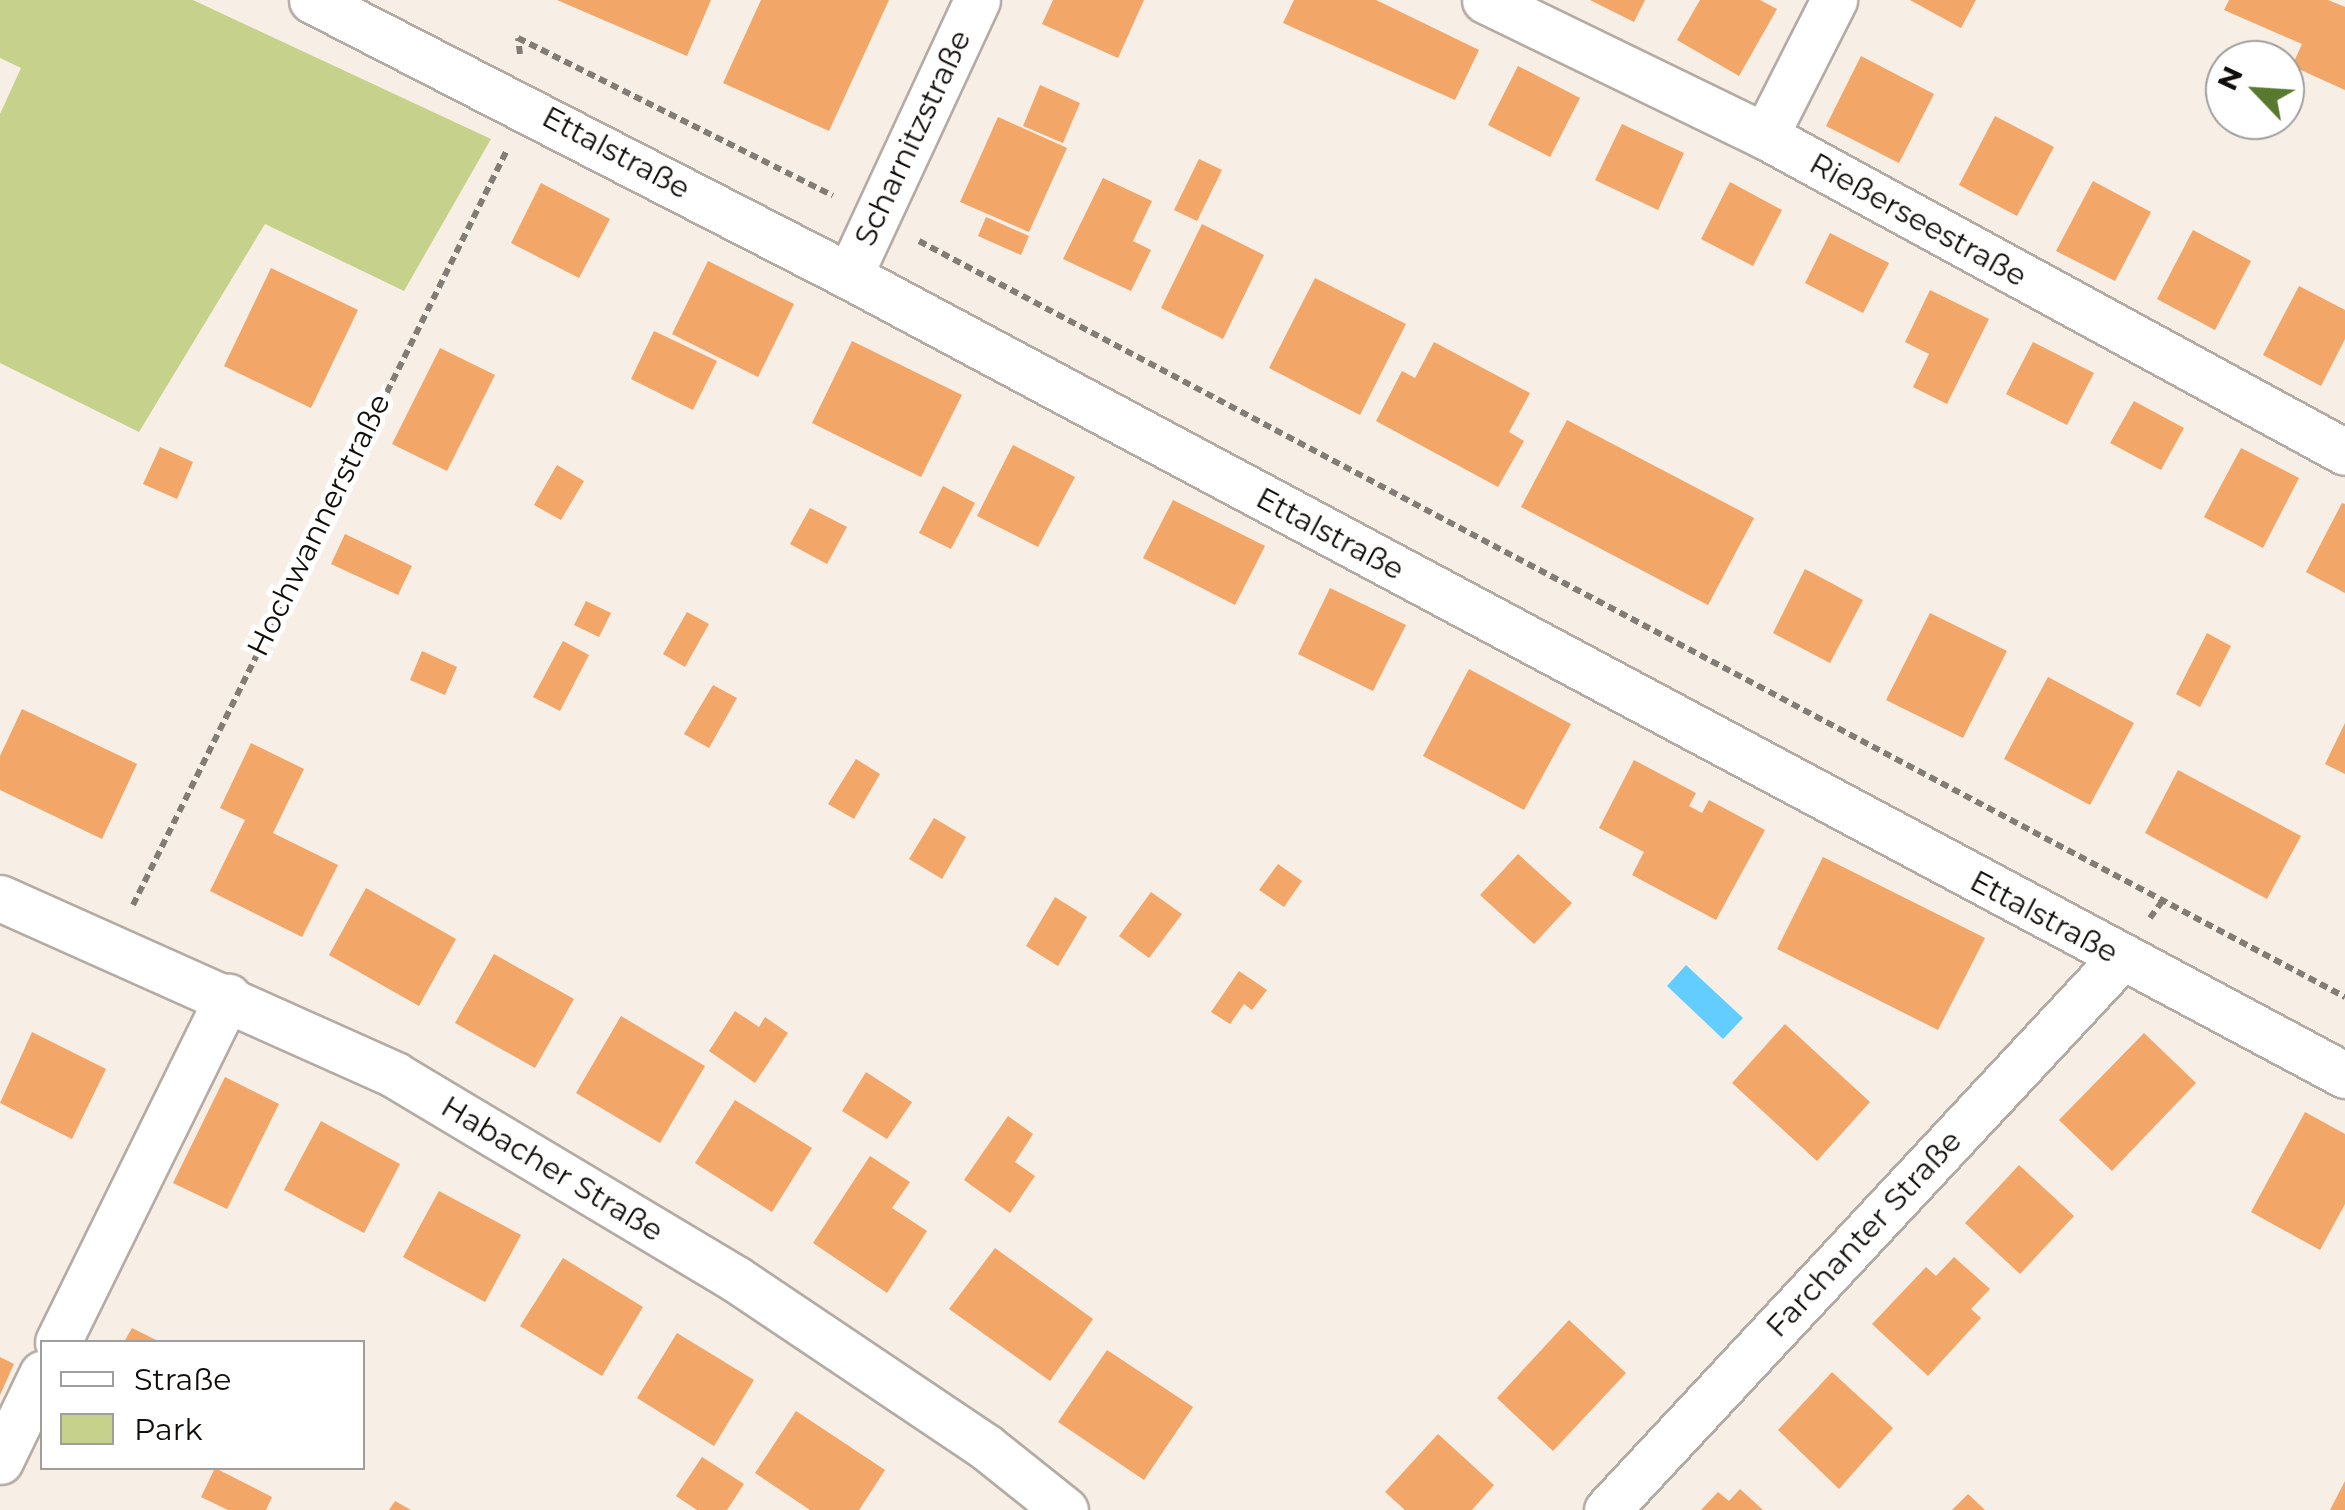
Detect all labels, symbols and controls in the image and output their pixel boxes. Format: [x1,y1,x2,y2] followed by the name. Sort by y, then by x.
[847,24,979,252] street label: Scharnitzstraße
[2205,40,2305,140] north arrow
[2209,61,2250,96] text: N
[536,99,696,207] street label: Ettalstraße
[1803,146,2033,294] street label: Rießerseestraße
[240,388,398,662] street label: Hochwannerstraße
[1250,480,1410,588] street label: Ettalstraße
[1964,863,2124,971] street label: Ettalstraße
[435,1089,669,1249] street label: Habacher Straße
[1759,1123,1969,1345] street label: Farchanter Straße
[40,1340,365,1470] legend
[134,1361,231,1398] text: Straße
[134,1411,203,1448] text: Park

